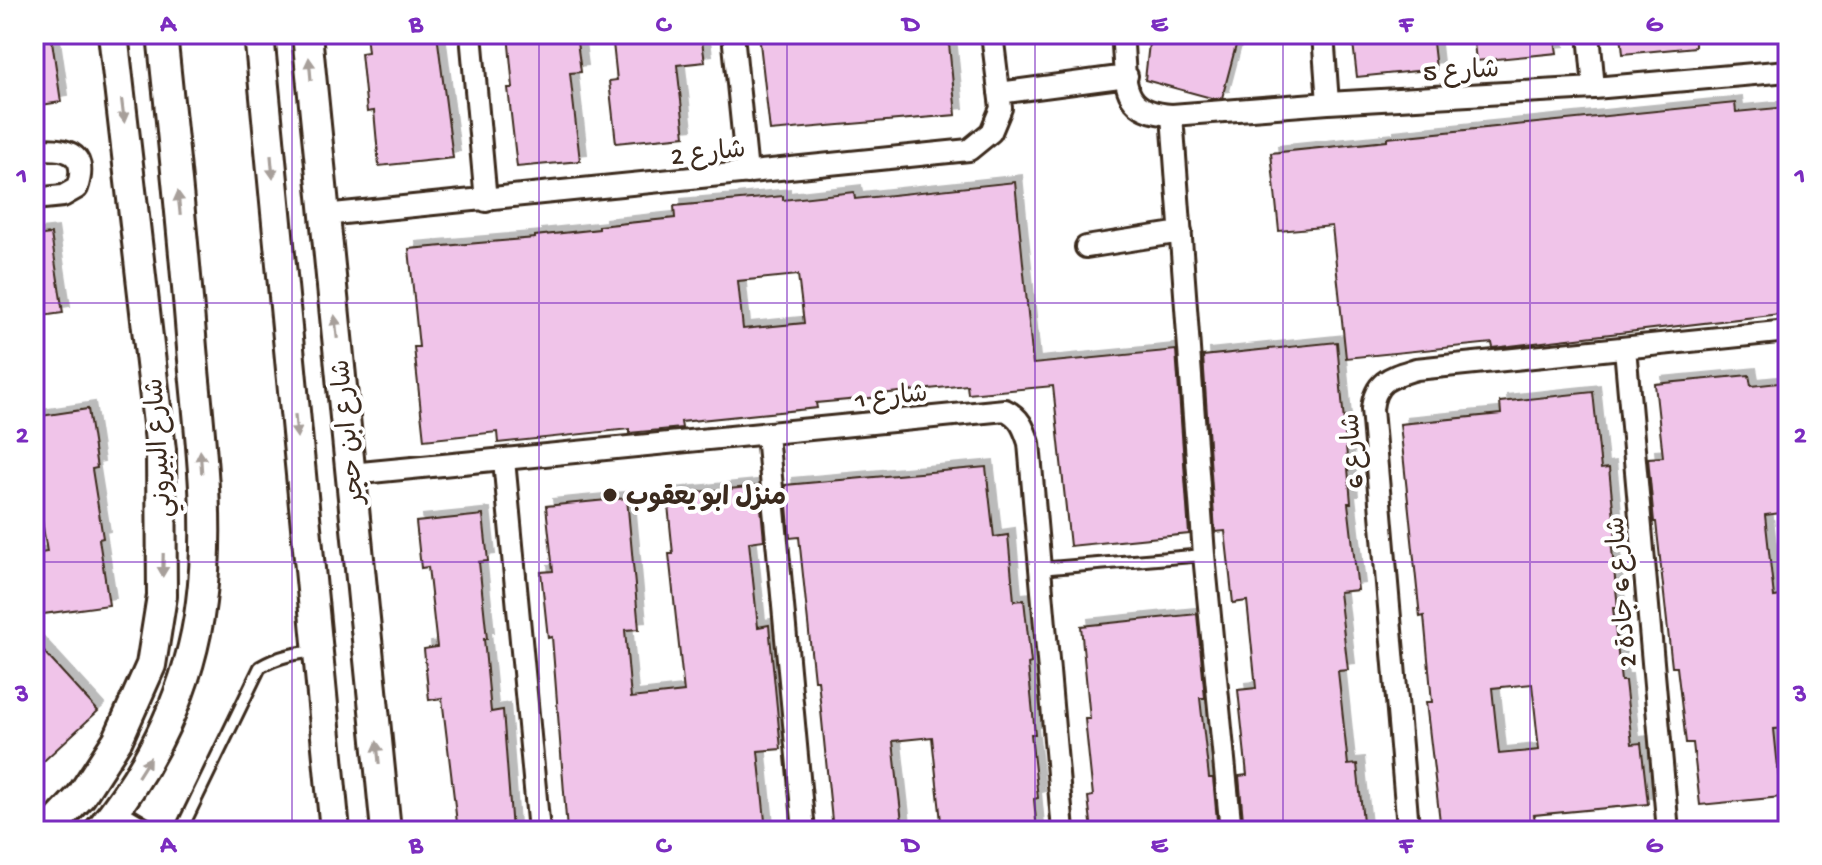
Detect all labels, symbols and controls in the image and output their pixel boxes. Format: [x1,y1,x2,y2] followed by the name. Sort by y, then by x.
[159,11,177,42] text: A
[408,11,424,42] text: B
[656,11,673,42] text: C
[901,11,921,42] text: D
[1151,11,1169,42] text: E
[1398,11,1414,42] text: F
[1646,11,1664,42] text: G
[304,56,317,81] one-way arrow
[1422,56,1500,91] street label: شارع 5
[116,99,129,124] one-way arrow
[669,136,747,175] street label: شارع 2
[265,155,278,180] one-way arrow
[16,163,27,194] text: 1
[1794,163,1805,194] text: 1
[173,190,186,215] one-way arrow
[329,315,342,340] one-way arrow
[327,358,374,508] street label: شارع ابن حجر
[141,377,185,519] street label: شارع البيروني
[853,380,929,419] street label: شارع 1
[1337,412,1374,489] street label: شارع 6
[290,414,303,439] one-way arrow
[16,422,29,453] text: 2
[1794,422,1807,453] text: 2
[194,449,207,474] one-way arrow
[626,484,786,515] place label: منزل ابو يعقوب
[601,486,619,504] marker: منزل ابو يعقوب
[1602,515,1647,668] street label: شارع 6 جادة 2
[156,553,169,578] one-way arrow
[14,681,29,712] text: 3
[1792,681,1807,712] text: 3
[372,740,385,765] one-way arrow
[136,756,150,778] one-way arrow
[159,832,177,863] text: A
[408,832,424,863] text: B
[656,832,673,863] text: C
[901,832,921,863] text: D
[1151,832,1169,863] text: E
[1398,832,1414,863] text: F
[1646,832,1664,863] text: G

